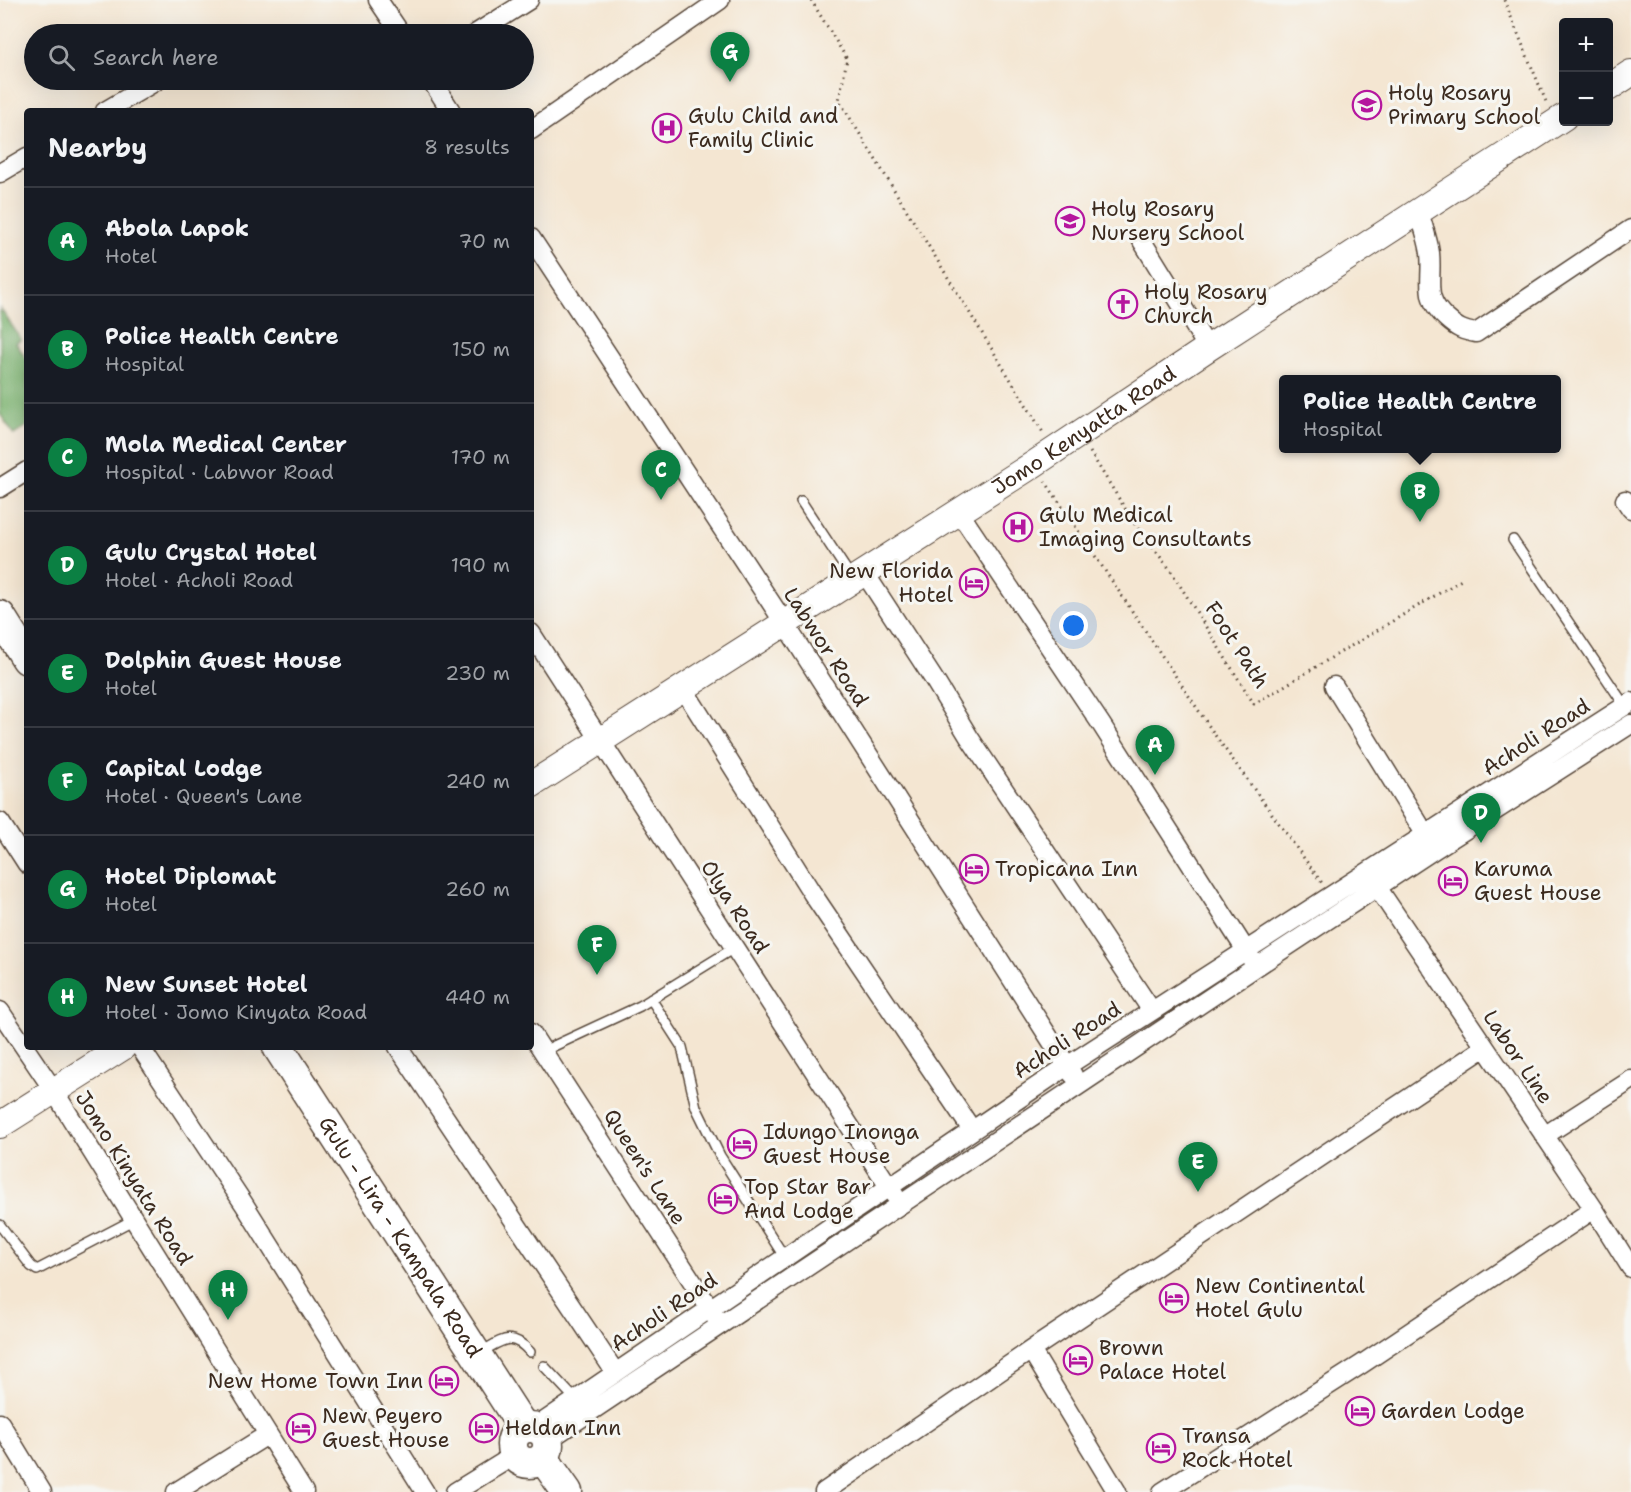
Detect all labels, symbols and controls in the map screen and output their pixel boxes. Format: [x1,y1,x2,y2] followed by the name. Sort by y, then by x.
[1559,18,1613,126] map controls
[1559,18,1613,72] button: +
[24,24,534,90] search box
[710,32,750,82] pin: G
[45,41,78,74] icon: search
[93,43,219,72] text: Search here
[1559,72,1613,126] button: −
[1388,79,1541,131] place label: Holy Rosary Primary School
[1351,89,1383,121] school or university icon: Holy Rosary Primary School
[688,102,838,154] place label: Gulu Child and Family Clinic
[651,112,683,144] hospital icon: Gulu Child and Family Clinic
[48,130,147,165] text: Nearby
[424,134,510,160] text: 8 results
[1091,195,1245,247] place label: Holy Rosary Nursery School
[1054,205,1086,237] school or university icon: Holy Rosary Nursery School
[105,214,249,243] text: Abola Lapok
[60,228,75,254] text: A
[458,228,510,254] text: 70 m
[105,243,157,269] text: Hotel
[1144,278,1268,330] place label: Holy Rosary Church
[1107,288,1139,320] church icon: Holy Rosary Church
[105,322,339,351] text: Police Health Centre
[61,336,74,362] text: B
[452,336,510,362] text: 150 m
[105,351,184,377] text: Hospital
[987,359,1181,501] street label: Jomo Kenyatta Road
[1279,375,1561,453] popup
[1303,387,1537,416] text: Police Health Centre
[1303,416,1382,442] text: Hospital
[105,430,347,459] text: Mola Medical Center
[61,444,74,470] text: C
[451,444,510,470] text: 170 m
[642,450,680,500] pin: C
[105,459,334,485] text: Hospital · Labwor Road
[1400,472,1440,522] pin: B
[1039,501,1252,553] place label: Gulu Medical Imaging Consultants
[1002,511,1034,543] hospital icon: Gulu Medical Imaging Consultants
[105,538,317,567] text: Gulu Crystal Hotel
[60,552,75,578] text: D
[451,552,510,578] text: 190 m
[829,557,954,609] place label: New Florida Hotel
[105,567,293,593] text: Hotel · Acholi Road
[958,567,990,599] hotel icon: New Florida Hotel
[777,582,875,712] street label: Labwor Road
[1198,596,1276,694] street label: Foot Path
[1059,611,1088,640] your location
[105,646,342,675] text: Dolphin Guest House
[61,660,74,686] text: E
[445,660,510,686] text: 230 m
[105,675,157,701] text: Hotel
[1477,692,1595,782] street label: Acholi Road
[1136,726,1174,775] pin: A
[105,754,263,783] text: Capital Lodge
[62,768,73,794] text: F
[445,768,510,794] text: 240 m
[105,783,303,809] text: Hotel · Queen's Lane
[1462,794,1500,843] pin: D
[958,853,990,885] hotel icon: Tropicana Inn
[694,855,776,959] street label: Olya Road
[995,855,1138,883] place label: Tropicana Inn
[1474,855,1602,907] place label: Karuma Guest House
[105,862,277,891] text: Hotel Diplomat
[1437,865,1469,897] hotel icon: Karuma Guest House
[59,876,76,902] text: G
[445,876,510,902] text: 260 m
[105,891,157,917] text: Hotel
[578,926,616,975] pin: F
[105,970,307,999] text: New Sunset Hotel
[60,984,75,1010] text: H
[445,984,510,1010] text: 440 m
[1008,995,1126,1085] street label: Acholi Road
[105,999,367,1025] text: Hotel · Jomo Kinyata Road
[1476,1005,1560,1109] street label: Labor Line
[69,1085,199,1271] street label: Jomo Kinyata Road
[597,1104,693,1230] street label: Queen's Lane
[312,1111,489,1363] street label: Gulu - Lira - Kampala Road
[763,1118,919,1170] place label: Idungo Inonga Guest House
[726,1128,758,1160] hotel icon: Idungo Inonga Guest House
[1178,1142,1218,1192] pin: E
[744,1173,871,1225] place label: Top Star Bar And Lodge
[707,1183,739,1215] hotel icon: Top Star Bar And Lodge
[605,1266,723,1358] street label: Acholi Road
[208,1270,248,1320] pin: H
[1195,1272,1366,1324] place label: New Continental Hotel Gulu
[1158,1282,1190,1314] hotel icon: New Continental Hotel Gulu
[1099,1334,1227,1386] place label: Brown Palace Hotel
[1062,1344,1094,1376] hotel icon: Brown Palace Hotel
[428,1365,460,1397] hotel icon: New Home Town Inn
[208,1367,423,1395] place label: New Home Town Inn
[1344,1395,1376,1427] hotel icon: Garden Lodge
[1381,1397,1525,1425] place label: Garden Lodge
[322,1402,450,1454] place label: New Peyero Guest House
[285,1412,317,1444] hotel icon: New Peyero Guest House
[468,1412,500,1444] hotel icon: Heldan Inn
[505,1414,621,1442] place label: Heldan Inn
[1182,1422,1293,1474] place label: Transa Rock Hotel
[1145,1432,1177,1464] hotel icon: Transa Rock Hotel

